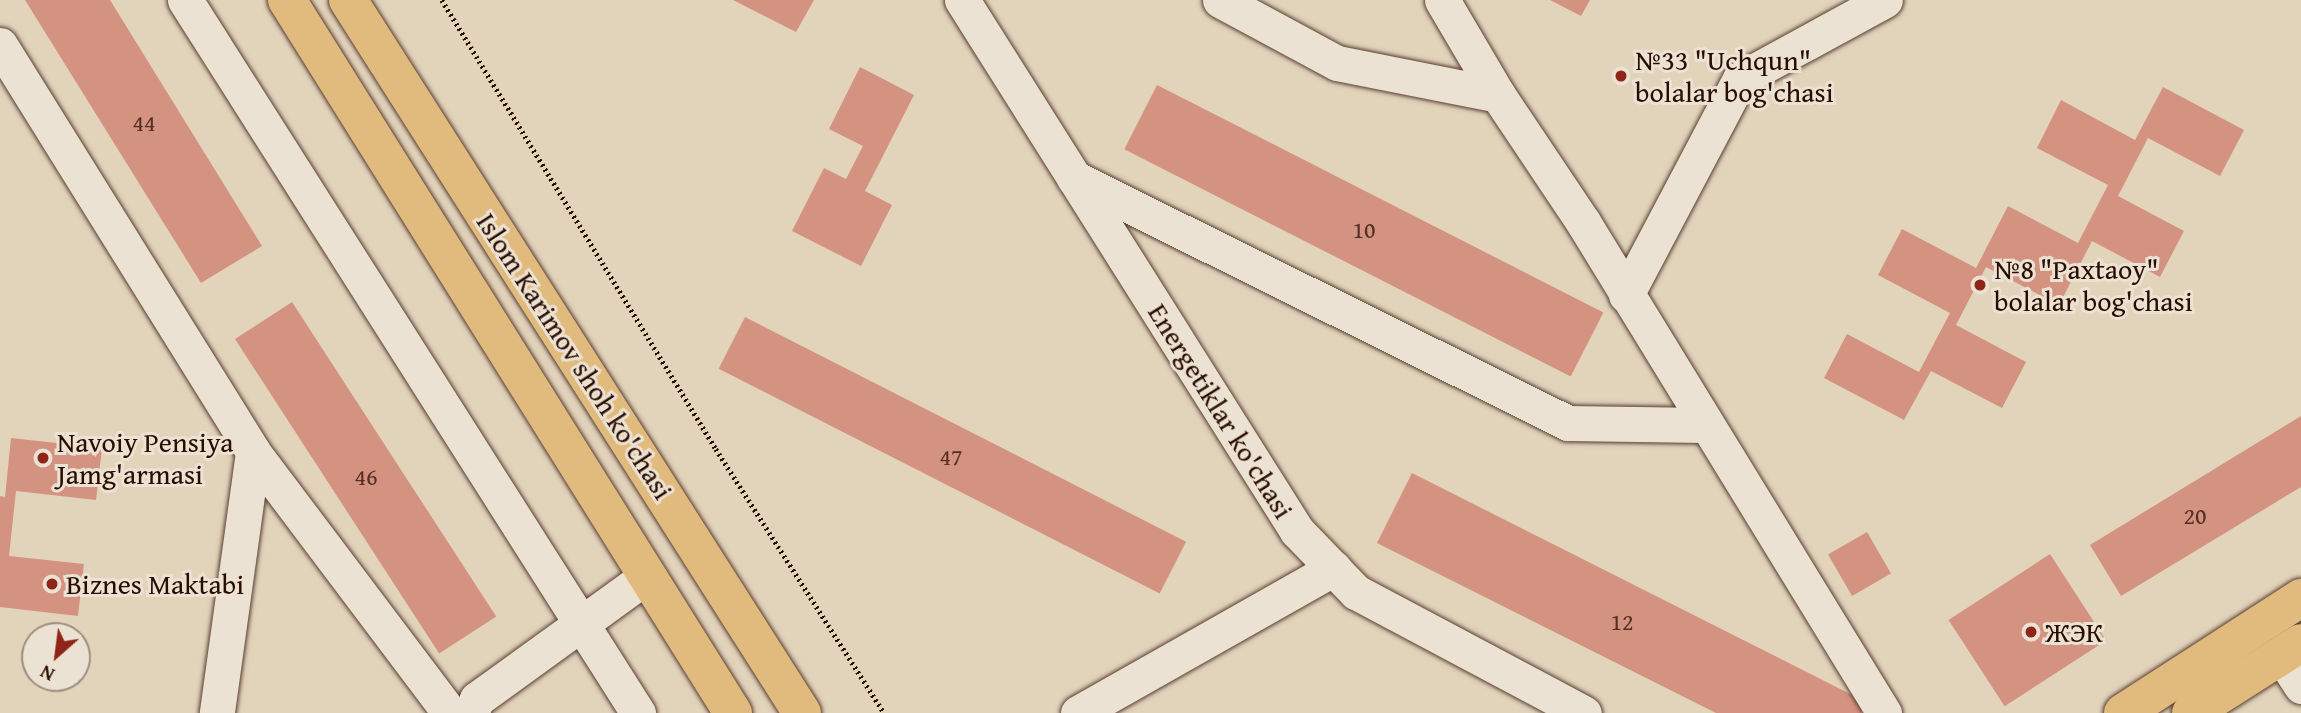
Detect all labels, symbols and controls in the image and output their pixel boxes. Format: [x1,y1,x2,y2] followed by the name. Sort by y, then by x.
[1635,43,1834,109] place label: №33 "Uchqun" bolalar bog'chasi
[1613,68,1629,84] marker: №33 "Uchqun" bolalar bog'chasi
[132,109,156,137] house number: 44
[470,206,680,506] street label: Islom Karimov shoh ko'chasi
[1352,216,1376,244] house number: 10
[1994,252,2193,318] place label: №8 "Paxtaoy" bolalar bog'chasi
[1972,277,1988,293] marker: №8 "Paxtaoy" bolalar bog'chasi
[1141,297,1301,525] street label: Energetiklar ko'chasi
[57,425,233,491] place label: Navoiy Pensiya Jamg'armasi
[939,443,963,471] house number: 47
[35,450,51,466] marker: Navoiy Pensiya Jamg'armasi
[354,463,378,491] house number: 46
[2183,502,2207,530] house number: 20
[66,567,244,601] place label: Biznes Maktabi
[44,576,60,592] marker: Biznes Maktabi
[1610,608,1634,636] house number: 12
[2045,615,2103,649] place label: ЖЭК
[21,622,91,692] north arrow
[2023,624,2039,640] marker: ЖЭК
[35,658,59,689] text: N

